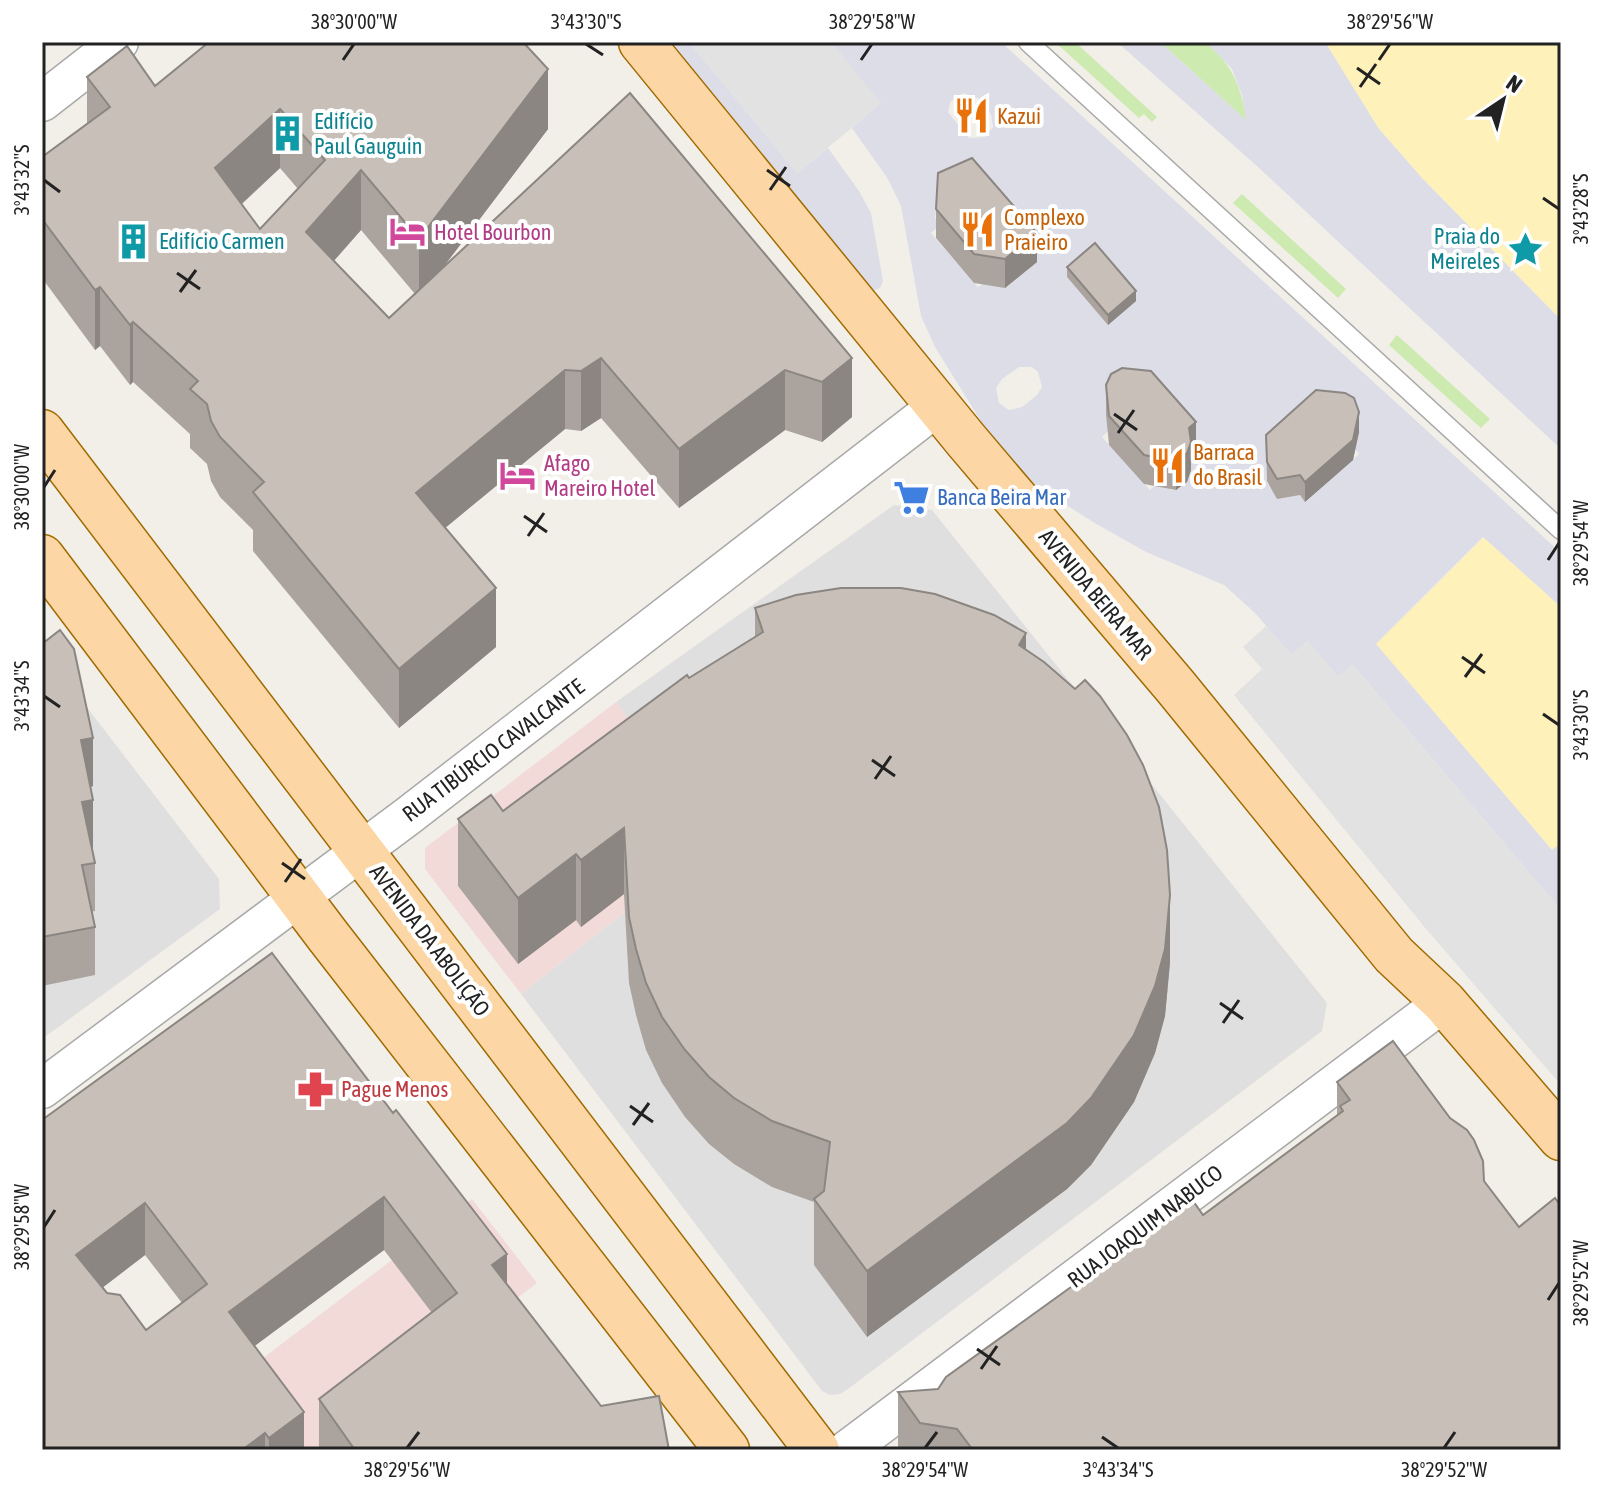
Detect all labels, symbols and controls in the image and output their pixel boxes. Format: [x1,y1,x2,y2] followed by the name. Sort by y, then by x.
[311,10,398,33] text: 38°30'00"W
[551,10,621,33] text: 3°43'30"S
[829,10,916,33] text: 38°29'58"W
[1347,10,1434,33] text: 38°29'56"W
[1463,60,1543,140] north arrow
[1502,69,1527,98] text: N
[952,97,990,135] restaurant icon: Kazui
[997,103,1041,129] place label: Kazui
[314,108,422,159] place label: Edifício Paul Gauguin
[269,115,307,153] building icon: Edifício Paul Gauguin
[10,145,33,215] text: 3°43'32"S
[1569,174,1592,244] text: 3°43'28"S
[1004,204,1085,255] place label: Complexo Praieiro
[959,211,997,249] restaurant icon: Complexo Praieiro
[389,213,427,251] hotel icon: Hotel Bourbon
[434,219,551,245] place label: Hotel Bourbon
[114,222,152,260] building icon: Edifício Carmen
[1430,223,1500,274] place label: Praia do Meireles
[159,228,285,254] place label: Edifício Carmen
[1507,230,1545,268] place icon: Praia do Meireles
[1193,439,1262,490] place label: Barraca do Brasil
[10,443,33,530] text: 38°30'00"W
[1148,446,1186,484] restaurant icon: Barraca do Brasil
[544,450,656,501] place label: Afago Mareiro Hotel
[499,457,537,495] hotel icon: Afago Mareiro Hotel
[892,478,930,516] supermarket icon: Banca Beira Mar
[937,484,1066,510] place label: Banca Beira Mar
[1569,499,1592,586] text: 38°29'54"W
[1034,524,1158,664] street label: AVENIDA BEIRA MAR
[10,661,33,731] text: 3°43'34"S
[397,673,589,827] street label: RUA TIBÚRCIO CAVALCANTE
[1569,690,1592,760] text: 3°43'30"S
[365,859,495,1021] street label: AVENIDA DA ABOLIÇÃO
[296,1070,334,1108] pharmacy icon: Pague Menos
[341,1076,448,1102] place label: Pague Menos
[1062,1159,1228,1293] street label: RUA JOAQUIM NABUCO
[10,1183,33,1270] text: 38°29'58"W
[1569,1239,1592,1326] text: 38°29'52"W
[364,1458,451,1481] text: 38°29'56"W
[882,1458,969,1481] text: 38°29'54"W
[1083,1458,1153,1481] text: 3°43'34"S
[1401,1458,1488,1481] text: 38°29'52"W

